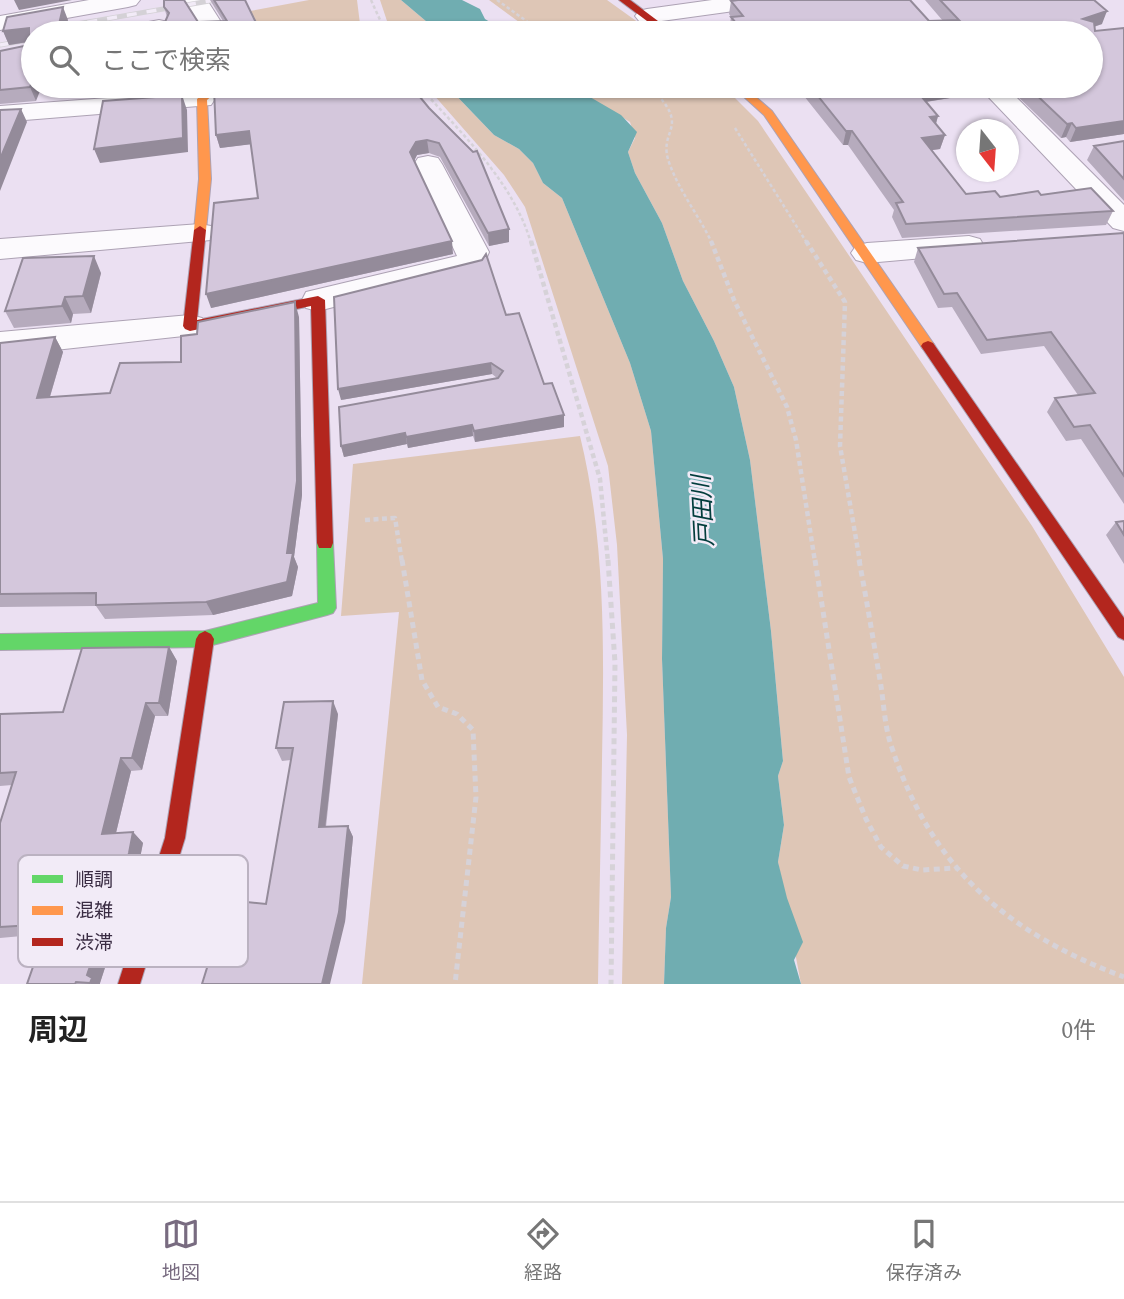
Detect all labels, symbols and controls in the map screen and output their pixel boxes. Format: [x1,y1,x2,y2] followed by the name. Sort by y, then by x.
[21,21,1103,98] search box
[45,41,83,79] icon: search
[101,41,231,81] text: ここで検索
[956,119,1019,182] north arrow
[684,471,724,548] water label: 戸田川
[18,855,248,967] legend
[75,866,113,895] text: 順調
[75,897,113,926] text: 混雑
[75,929,113,958] text: 渋滞
[28,1008,88,1054] text: 周辺
[1062,1014,1096,1049] text: 0件
[162,1215,200,1288] tab: 地図
[524,1215,562,1288] tab: 経路
[886,1215,962,1288] tab: 保存済み

